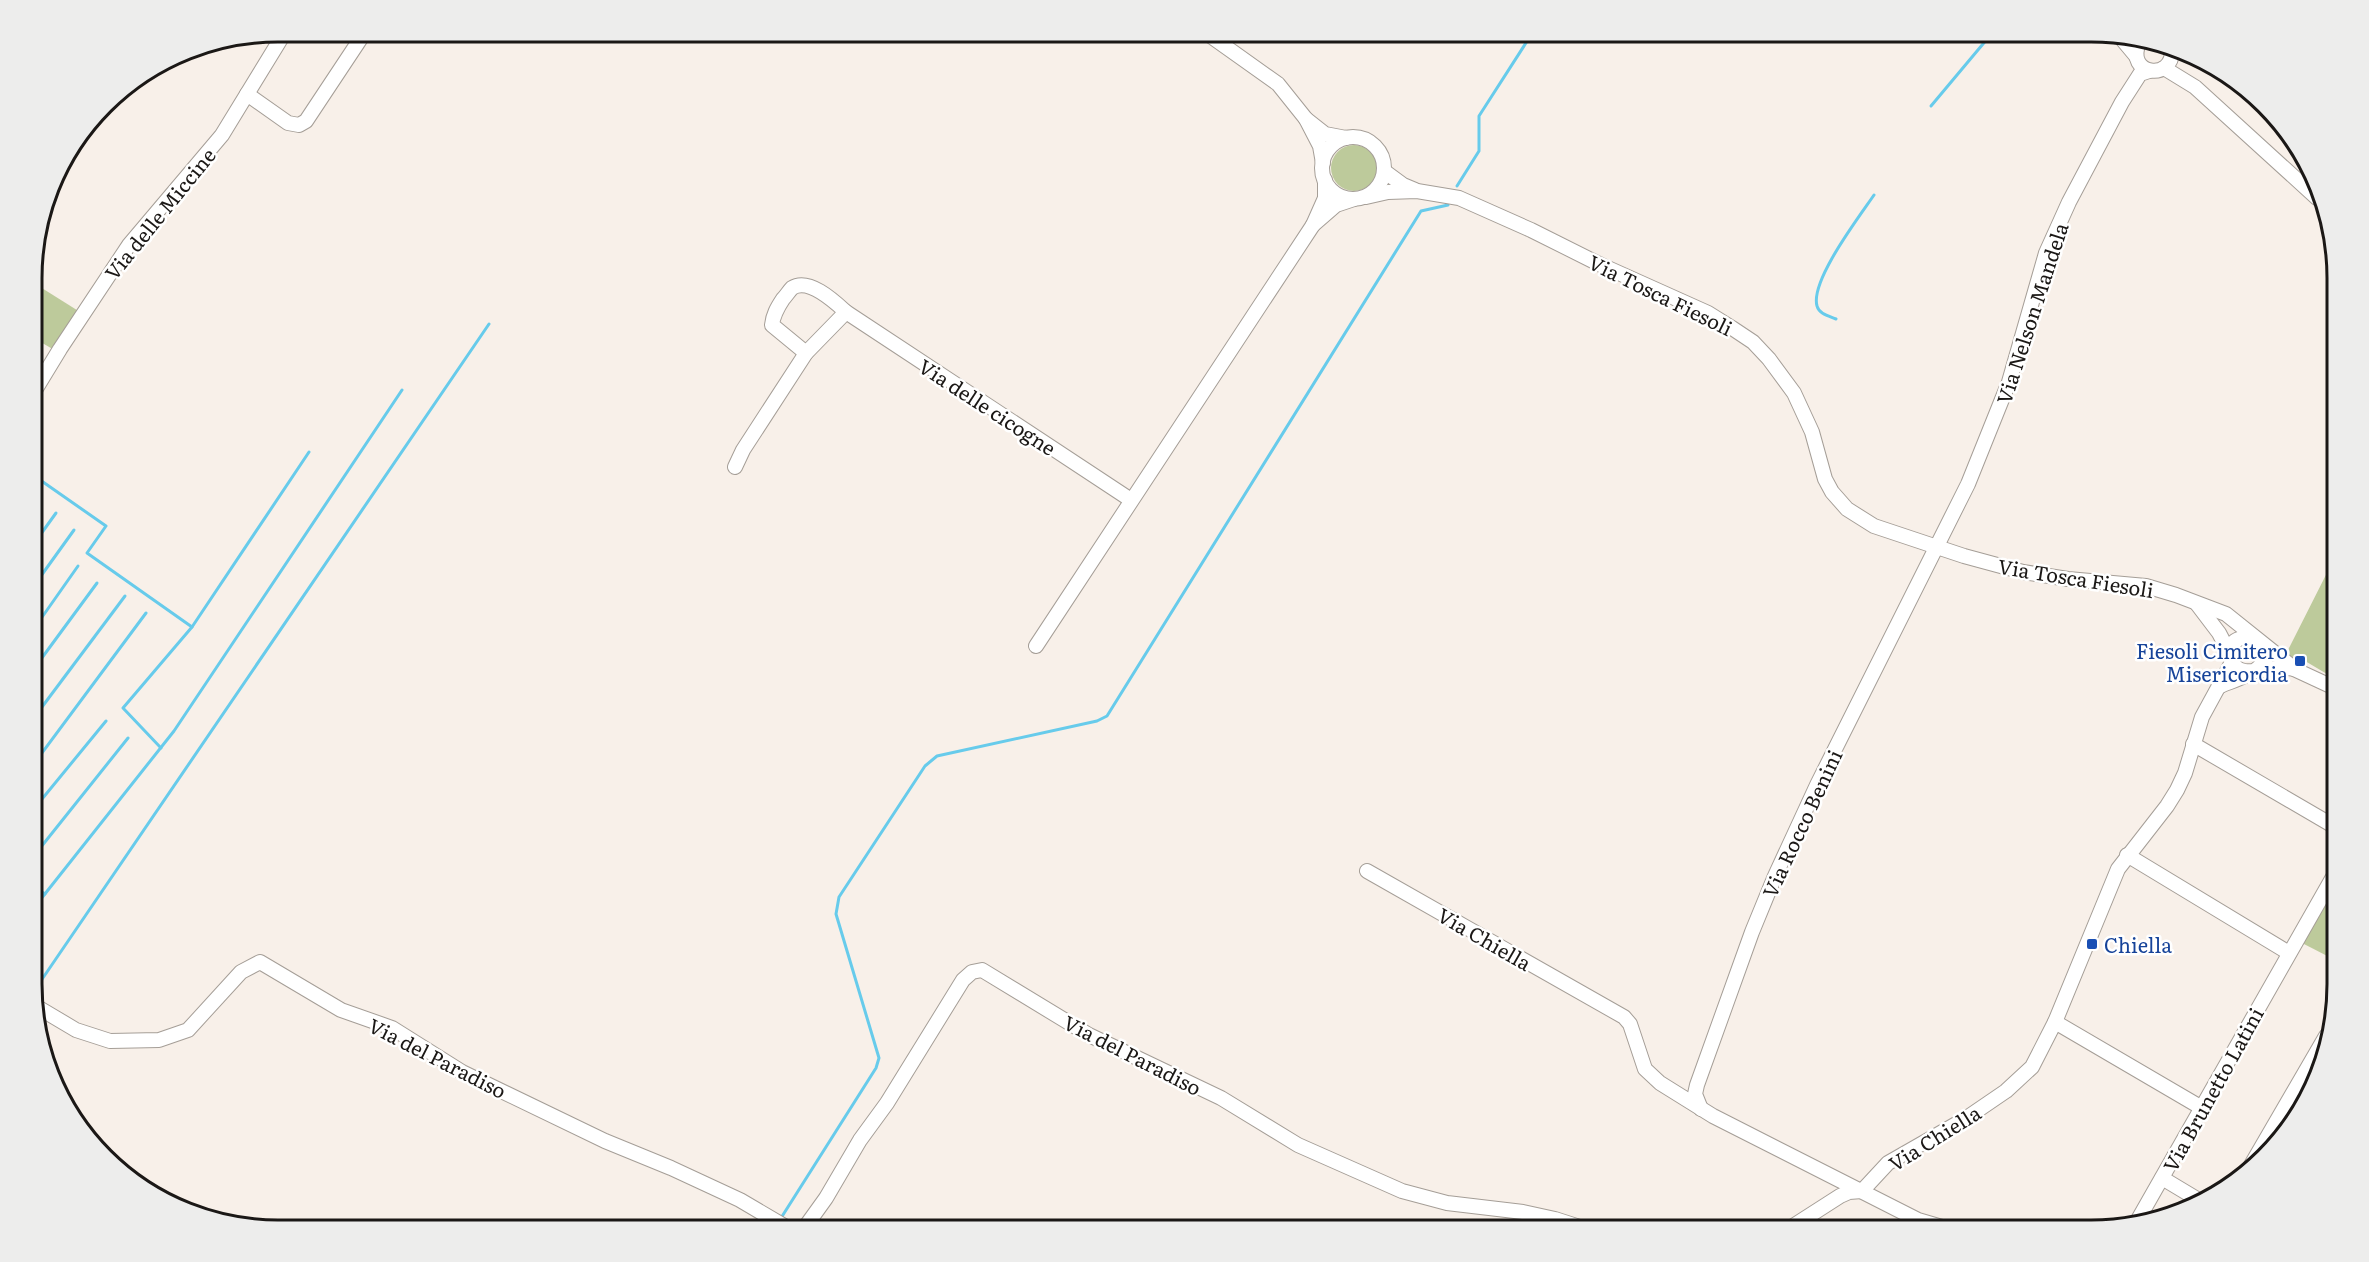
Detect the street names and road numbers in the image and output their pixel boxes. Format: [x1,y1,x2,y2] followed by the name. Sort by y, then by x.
[96,141,222,285] street label: Via delle Miccine
[1988,218,2075,408] street label: Via Nelson Mandela
[1584,246,1739,342] street label: Via Tosca Fiesoli
[913,350,1063,462] street label: Via delle cicogne
[1996,550,2156,604] street label: Via Tosca Fiesoli
[1754,744,1849,902] street label: Via Rocco Benini
[1433,899,1538,977] street label: Via Chiella
[2154,1001,2270,1177] street label: Via Brunetto Latini
[1059,1006,1207,1102] street label: Via del Paradiso
[364,1009,512,1105] street label: Via del Paradiso
[1882,1097,1986,1177] street label: Via Chiella

